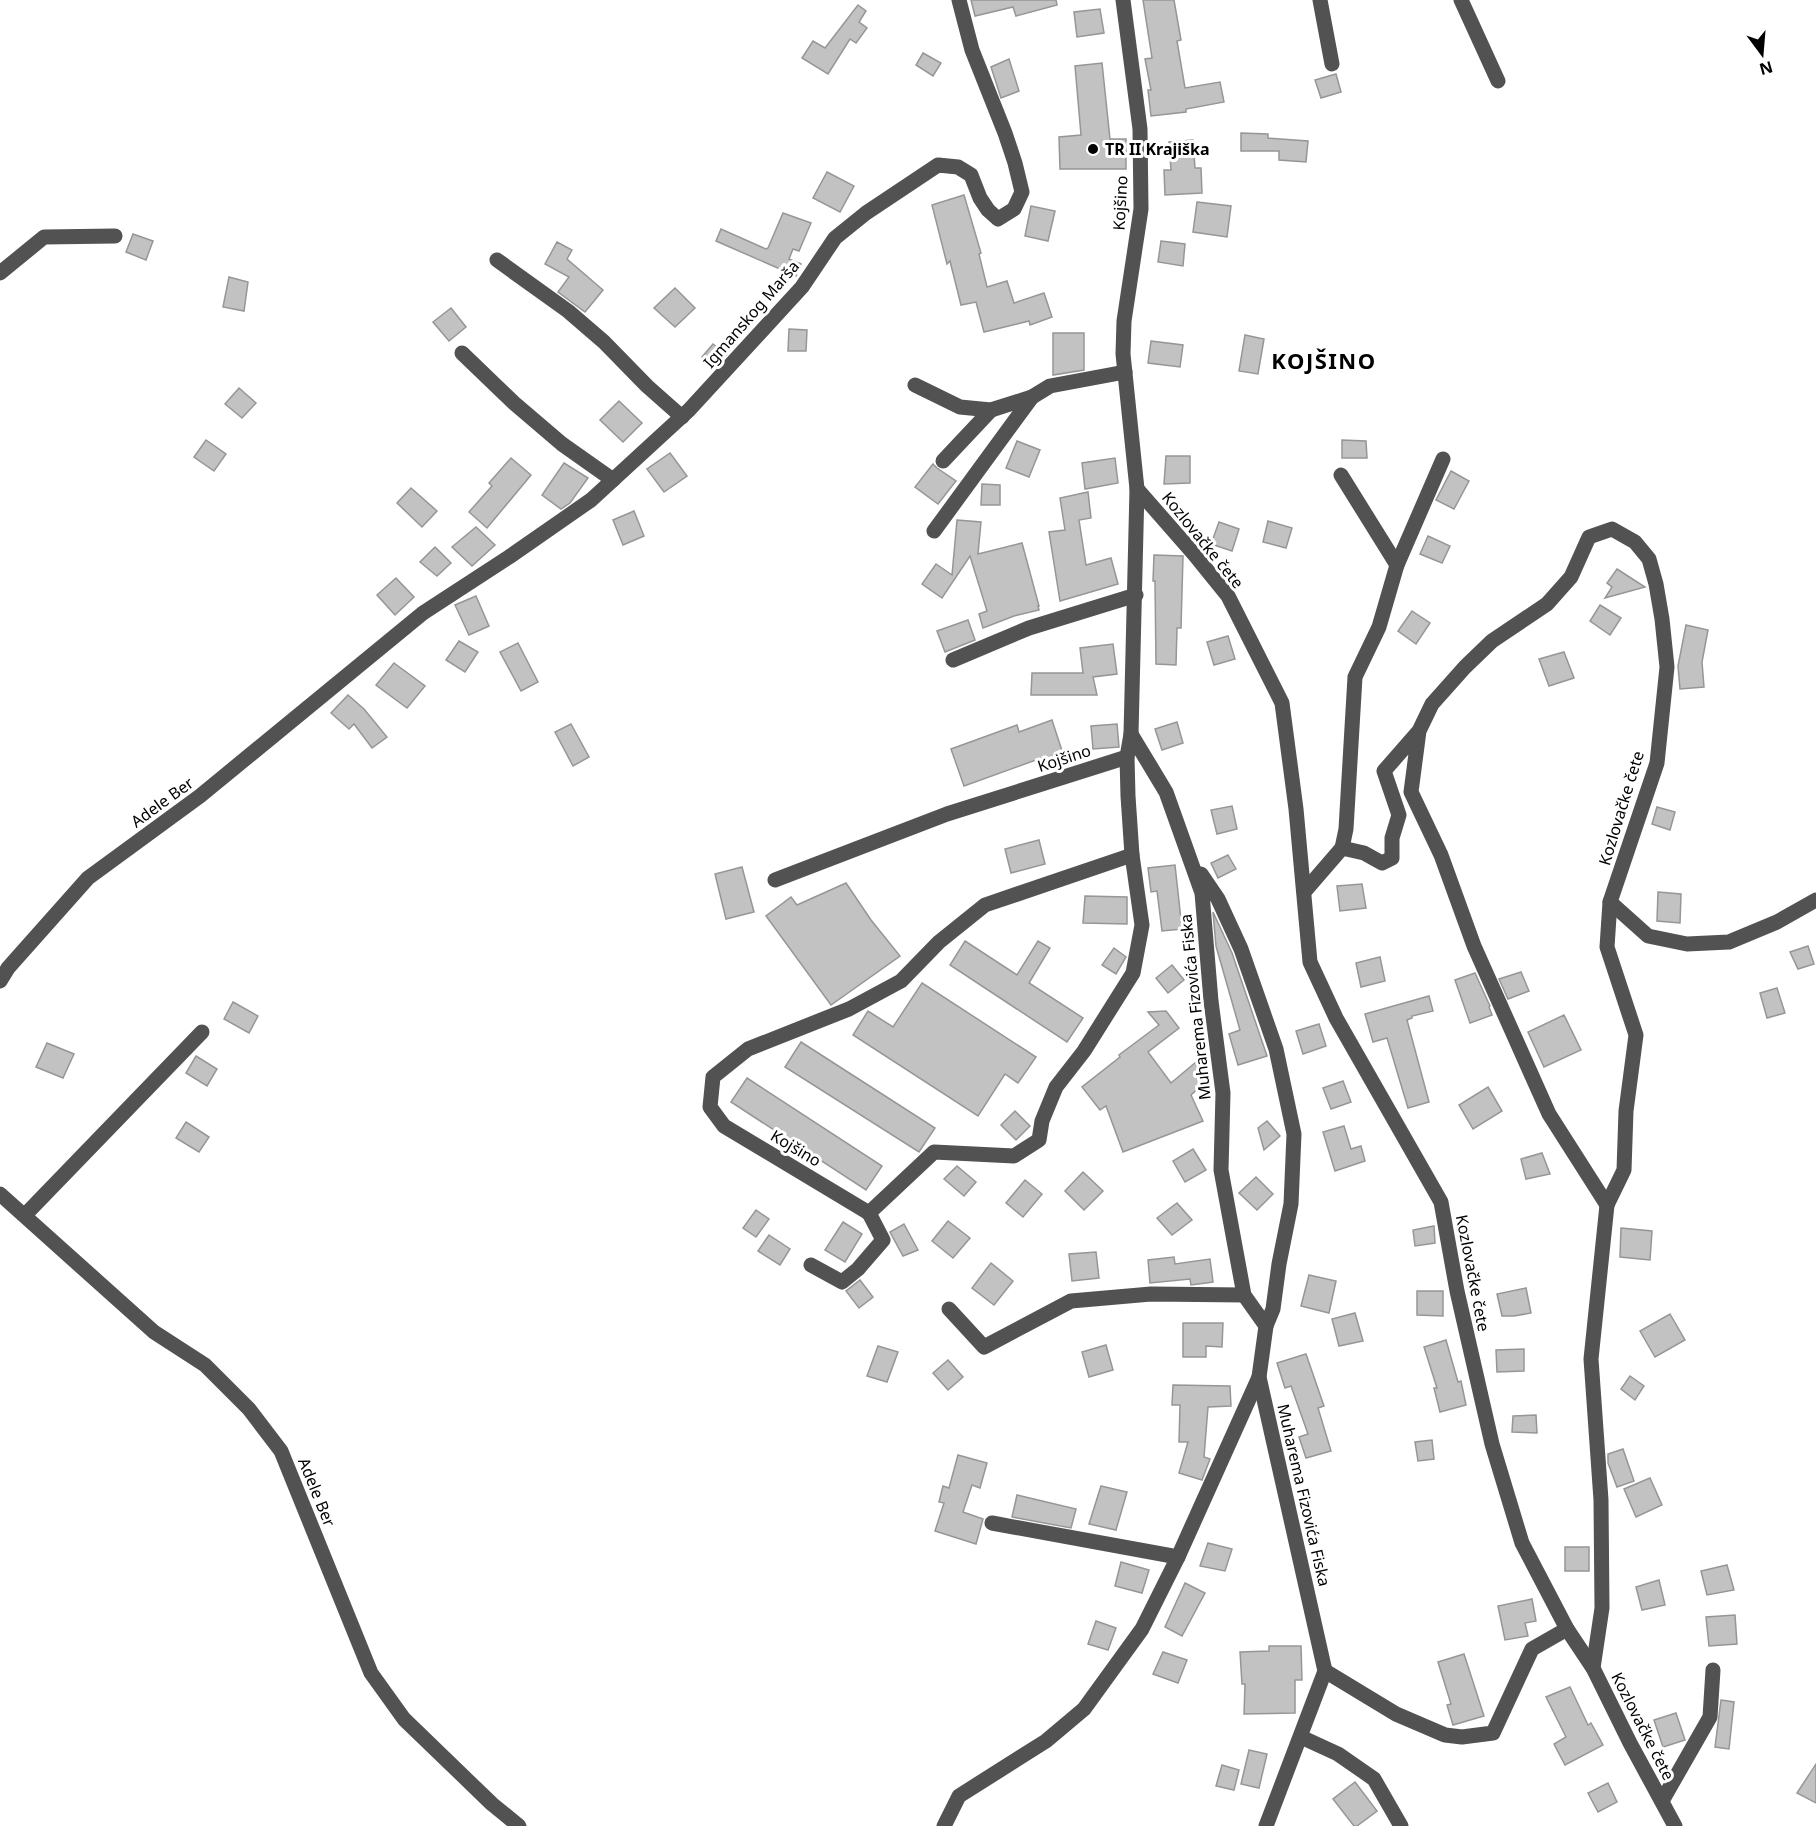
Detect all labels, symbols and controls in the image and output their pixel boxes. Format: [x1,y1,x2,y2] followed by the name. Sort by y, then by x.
[1732,24,1792,84] north arrow
[1757,56,1775,81] text: N
[1105,138,1210,160] place label: TR II Krajiška
[1086,142,1100,156] marker: TR II Krajiška
[1108,175,1132,231] street label: Kojšino
[698,256,804,372] street label: Igmanskog Marša
[1271,345,1377,375] district label: KOJŠINO
[1157,487,1249,593] street label: Kozlovačke čete
[1034,739,1094,777] street label: Kojšino
[1593,748,1649,868] street label: Kozlovačke čete
[126,772,198,832] street label: Adele Ber
[1174,913,1216,1101] street label: Muharema Fizovića Fiska
[767,1124,825,1172] street label: Kojšino
[1451,1213,1495,1333] street label: Kozlovačke čete
[1272,1402,1336,1588] street label: Muharema Fizovića Fiska
[293,1454,341,1530] street label: Adele Ber
[1606,1668,1680,1784] street label: Kozlovačke čete

